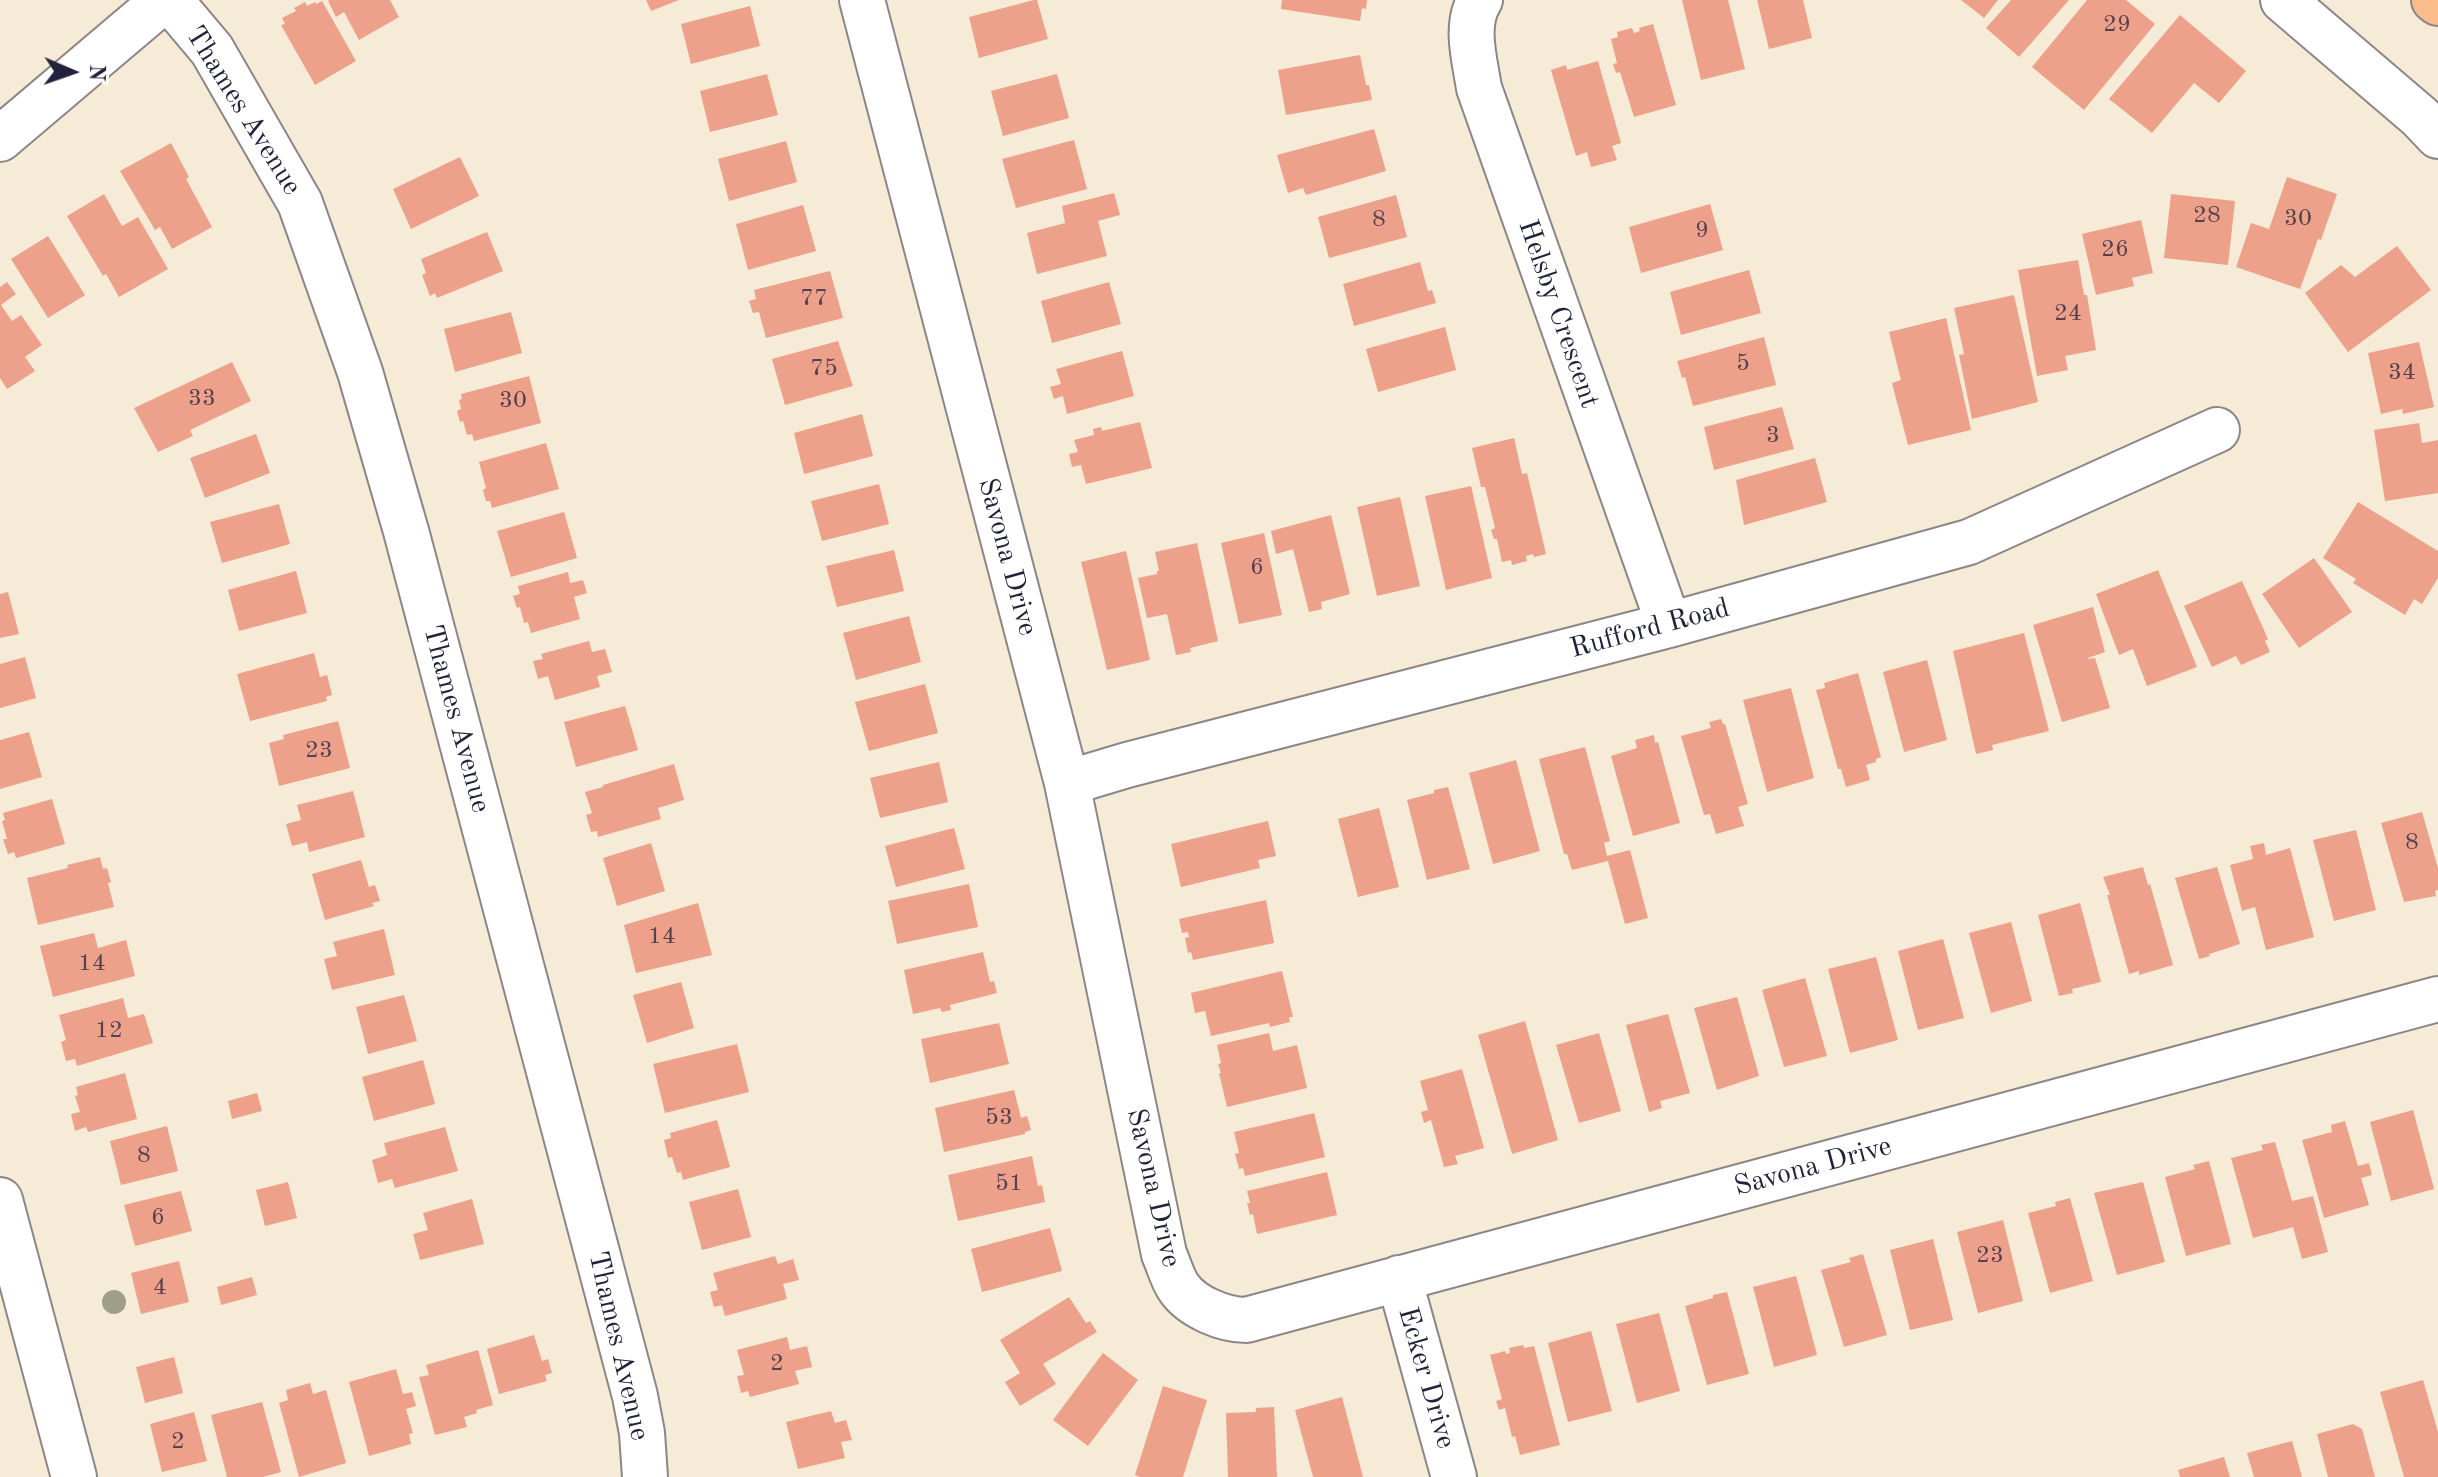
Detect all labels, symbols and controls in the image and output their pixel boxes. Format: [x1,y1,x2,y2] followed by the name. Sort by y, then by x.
[2103,11,2131,39] house number: 29
[178,20,308,202] street label: Thames Avenue
[32,32,112,112] north arrow
[85,64,107,82] text: N
[2193,202,2221,230] house number: 28
[2284,205,2312,233] house number: 30
[1372,206,1386,234] house number: 8
[1510,215,1606,413] street label: Helsby Crescent
[1695,217,1709,245] house number: 9
[2101,236,2129,264] house number: 26
[800,285,828,313] house number: 77
[2054,300,2082,328] house number: 24
[1736,350,1750,378] house number: 5
[810,355,838,383] house number: 75
[2388,359,2416,387] house number: 34
[188,385,216,413] house number: 33
[499,387,527,415] house number: 30
[1766,422,1780,450] house number: 3
[970,475,1044,639] street label: Savona Drive
[1250,554,1264,582] house number: 6
[1567,592,1733,666] street label: Rufford Road
[415,621,497,817] street label: Thames Avenue
[305,737,333,765] house number: 23
[2405,829,2419,857] house number: 8
[648,923,676,951] house number: 14
[78,950,106,978] house number: 14
[95,1017,123,1045] house number: 12
[985,1104,1013,1132] house number: 53
[1118,1105,1188,1271] street label: Savona Drive
[1731,1130,1895,1204] street label: Savona Drive
[137,1142,151,1170] house number: 8
[995,1170,1023,1198] house number: 51
[151,1204,165,1232] house number: 6
[1976,1242,2004,1270] house number: 23
[580,1248,656,1444] street label: Thames Avenue
[153,1274,167,1302] house number: 4
[1390,1303,1462,1453] street label: Ecker Drive
[770,1350,784,1378] house number: 2
[171,1428,185,1456] house number: 2

